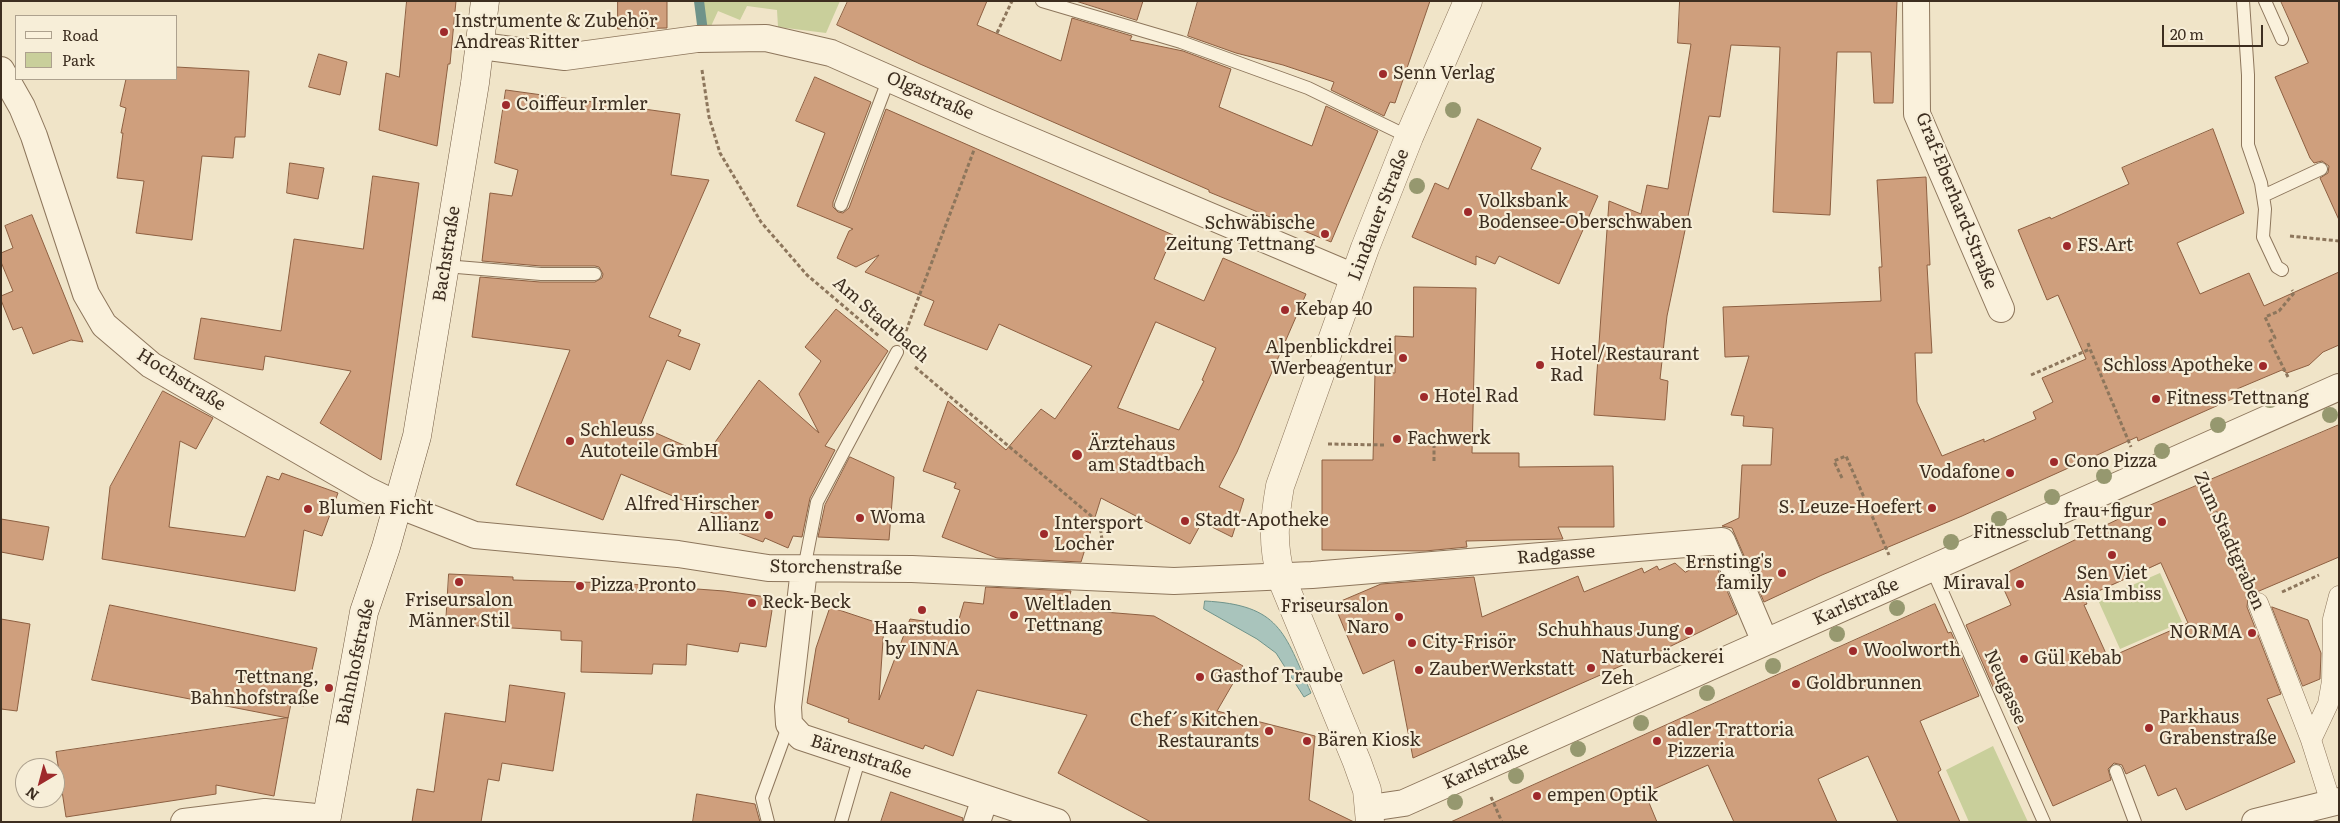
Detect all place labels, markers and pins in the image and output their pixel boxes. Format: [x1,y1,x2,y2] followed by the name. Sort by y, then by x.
[454,11,657,54] place label: Instrumente & Zubehör Andreas Ritter
[438,26,450,38] marker: Instrumente & Zubehör Andreas Ritter
[1393,63,1495,85] place label: Senn Verlag
[1377,68,1389,80] marker: Senn Verlag
[516,94,648,116] place label: Coiffeur Irmler
[500,99,512,111] marker: Coiffeur Irmler
[1478,191,1692,233] place label: Volksbank Bodensee-Oberschwaben
[1462,206,1474,218] marker: Volksbank Bodensee-Oberschwaben
[1166,213,1315,255] place label: Schwäbische Zeitung Tettnang
[1319,228,1331,240] marker: Schwäbische Zeitung Tettnang
[2077,235,2133,257] place label: FS.Art
[2061,240,2073,252] marker: FS.Art
[1295,299,1372,321] place label: Kebap 40
[1279,304,1291,316] marker: Kebap 40
[1265,337,1393,379] place label: Alpenblickdrei Werbeagentur
[1550,344,1699,386] place label: Hotel/Restaurant Rad
[1397,352,1409,364] marker: Alpenblickdrei Werbeagentur
[2103,355,2253,377] place label: Schloss Apotheke
[1534,359,1546,371] marker: Hotel/Restaurant Rad
[2257,360,2269,372] marker: Schloss Apotheke
[1434,386,1518,408] place label: Hotel Rad
[2166,388,2309,410] place label: Fitness Tettnang
[1418,391,1430,403] marker: Hotel Rad
[2150,393,2162,405] marker: Fitness Tettnang
[580,420,719,462] place label: Schleuss Autoteile GmbH
[1407,428,1491,450] place label: Fachwerk
[1391,433,1403,445] marker: Fachwerk
[1088,434,1205,476] place label: Ärztehaus am Stadtbach
[564,435,576,447] marker: Schleuss Autoteile GmbH
[1070,448,1084,462] marker: Ärztehaus am Stadtbach
[2064,451,2157,473] place label: Cono Pizza
[2048,456,2060,468] marker: Cono Pizza
[1919,462,2000,484] place label: Vodafone
[2004,467,2016,479] marker: Vodafone
[624,494,759,536] place label: Alfred Hirscher Allianz
[1779,497,1922,519] place label: S. Leuze-Hoefert
[318,498,434,520] place label: Blumen Ficht
[1973,501,2152,544] place label: frau+figur Fitnessclub Tettnang
[1926,502,1938,514] marker: S. Leuze-Hoefert
[302,503,314,515] marker: Blumen Ficht
[870,507,926,529] place label: Woma
[763,509,775,521] marker: Alfred Hirscher Allianz
[1195,510,1329,532] place label: Stadt-Apotheke
[854,512,866,524] marker: Woma
[1054,513,1143,556] place label: Intersport Locher
[1179,515,1191,527] marker: Stadt-Apotheke
[2156,516,2168,528] marker: frau+figur Fitnessclub Tettnang
[1038,528,1050,540] marker: Intersport Locher
[2106,549,2118,561] marker: Sen Viet Asia Imbiss
[1685,552,1772,594] place label: Ernsting's family
[2063,563,2161,606] place label: Sen Viet Asia Imbiss
[1776,567,1788,579] marker: Ernsting's family
[1943,573,2010,595] place label: Miraval
[590,575,696,597] place label: Pizza Pronto
[453,576,465,588] marker: Friseursalon Männer Stil
[2014,578,2026,590] marker: Miraval
[574,580,586,592] marker: Pizza Pronto
[405,590,513,632] place label: Friseursalon Männer Stil
[762,592,851,614] place label: Reck-Beck
[1024,594,1112,636] place label: Weltladen Tettnang
[1280,596,1389,638] place label: Friseursalon Naro
[746,597,758,609] marker: Reck-Beck
[916,604,928,616] marker: Haarstudio by INNA
[1008,609,1020,621] marker: Weltladen Tettnang
[1393,611,1405,623] marker: Friseursalon Naro
[874,618,970,660] place label: Haarstudio by INNA
[1537,620,1679,642] place label: Schuhhaus Jung
[2169,622,2242,644] place label: NORMA
[1683,625,1695,637] marker: Schuhhaus Jung
[2246,627,2258,639] marker: NORMA
[1422,632,1516,654] place label: City-Frisör
[1406,637,1418,649] marker: City-Frisör
[1863,640,1961,662] place label: Woolworth
[1847,645,1859,657] marker: Woolworth
[1601,647,1724,690] place label: Naturbäckerei Zeh
[2034,648,2122,670] place label: Gül Kebab
[2018,653,2030,665] marker: Gül Kebab
[1429,659,1575,681] place label: ZauberWerkstatt
[1585,662,1597,674] marker: Naturbäckerei Zeh
[1413,664,1425,676] marker: ZauberWerkstatt
[1210,666,1343,688] place label: Gasthof Traube
[190,667,319,710] place label: Tettnang, Bahnhofstraße
[1194,671,1206,683] marker: Gasthof Traube
[1806,673,1922,695] place label: Goldbrunnen
[1790,678,1802,690] marker: Goldbrunnen
[323,682,335,694] marker: Tettnang, Bahnhofstraße
[2159,707,2277,750] place label: Parkhaus Grabenstraße
[1130,710,1259,752] place label: Chef´s Kitchen Restaurants
[1667,720,1794,762] place label: adler Trattoria Pizzeria
[2143,722,2155,734] marker: Parkhaus Grabenstraße
[1263,725,1275,737] marker: Chef´s Kitchen Restaurants
[1317,730,1420,752] place label: Bären Kiosk
[1301,735,1313,747] marker: Bären Kiosk
[1651,735,1663,747] marker: adler Trattoria Pizzeria
[1547,785,1658,807] place label: empen Optik
[1531,790,1543,802] marker: empen Optik

